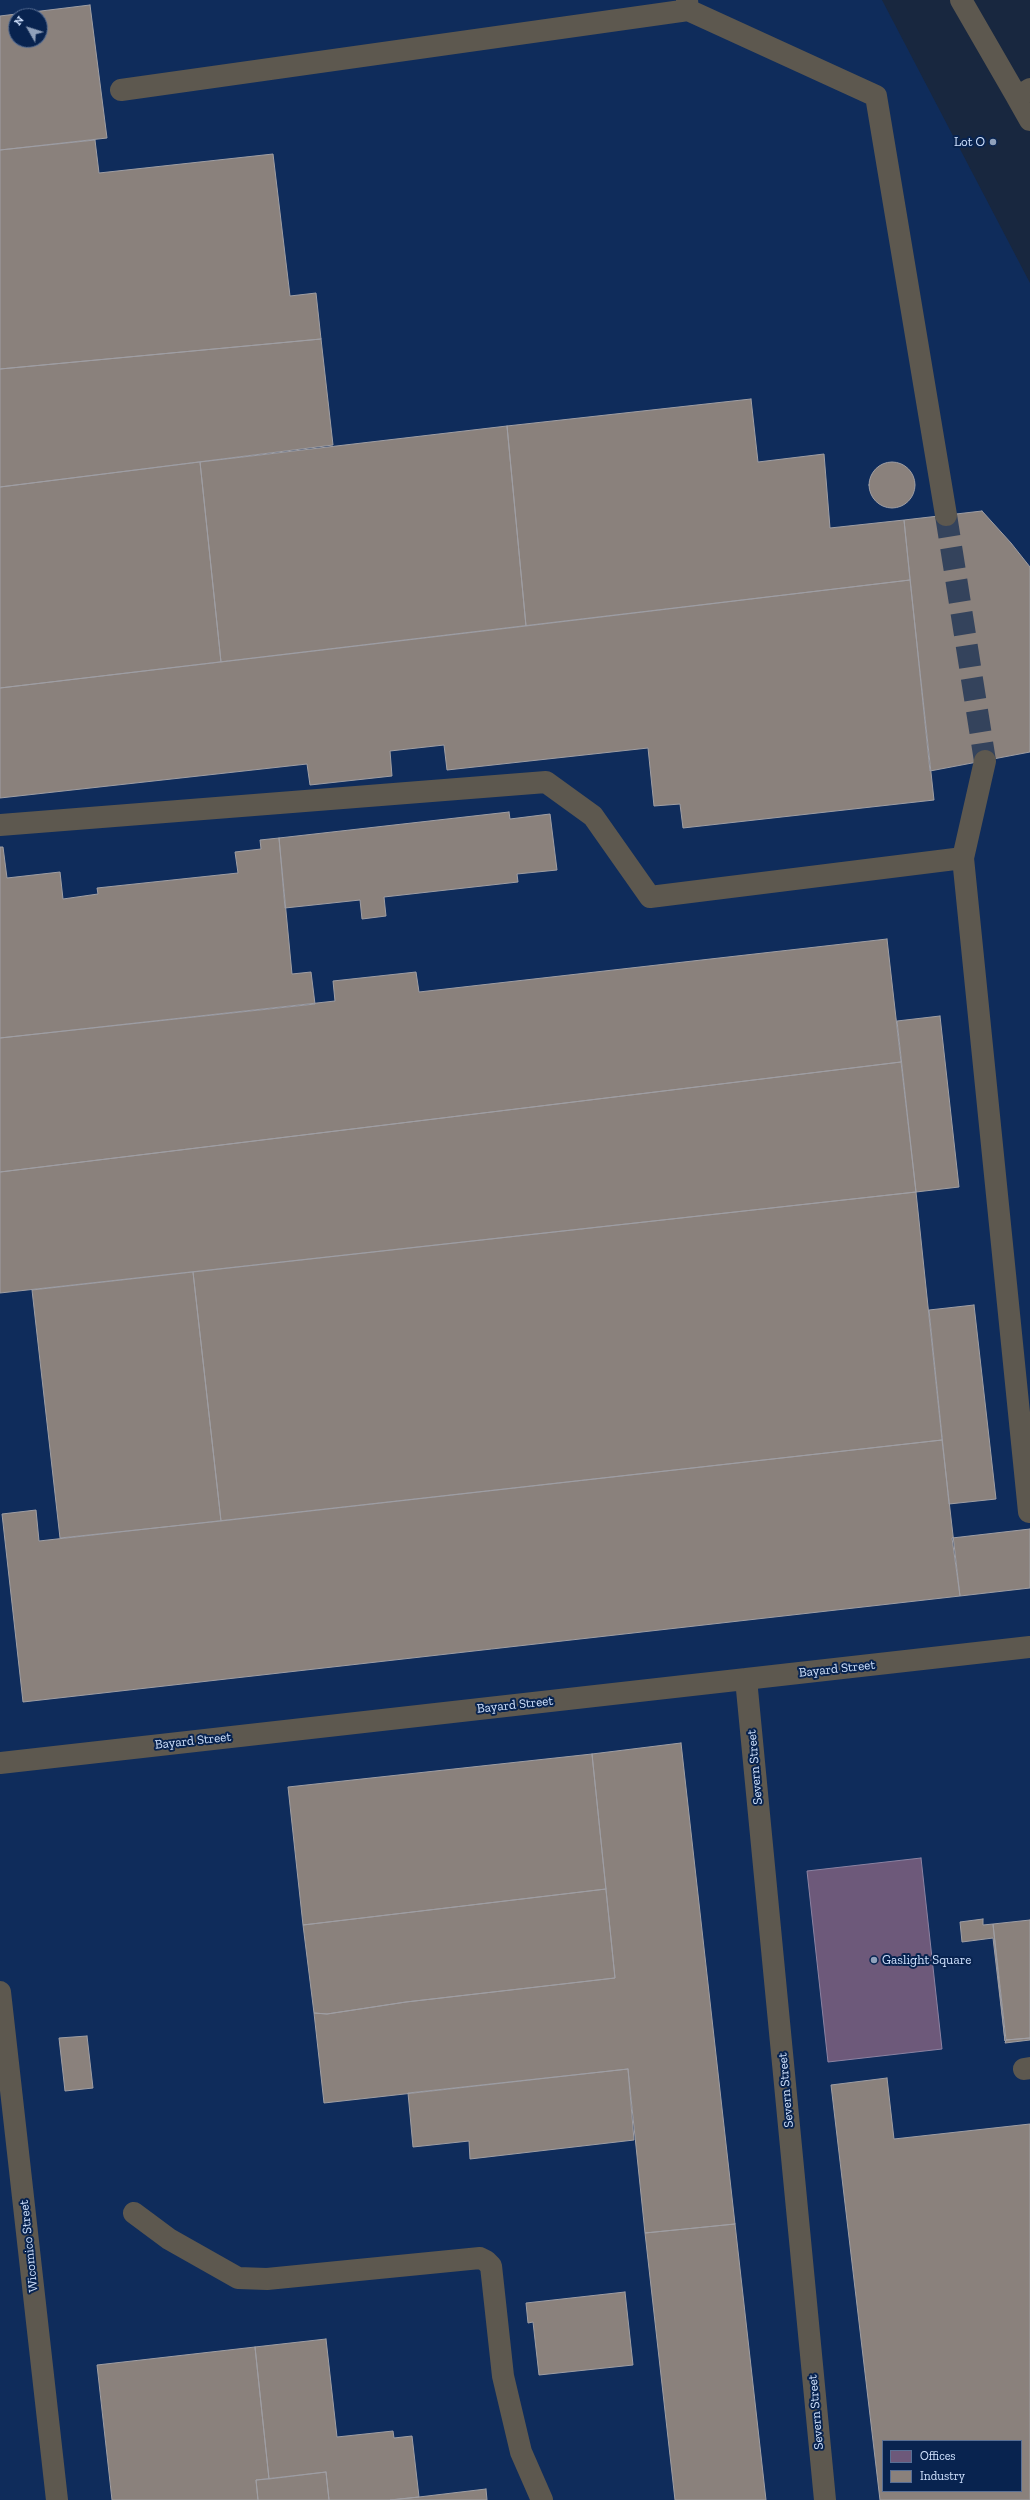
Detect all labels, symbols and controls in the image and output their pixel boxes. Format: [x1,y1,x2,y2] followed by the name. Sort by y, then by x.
[8,8,48,48] north arrow
[11,13,27,28] text: N
[954,134,985,150] place label: Lot O
[988,137,998,147] marker: Lot O
[798,1657,876,1681] street label: Bayard Street
[476,1693,554,1717] street label: Bayard Street
[154,1729,232,1753] street label: Bayard Street
[744,1729,766,1805] street label: Severn Street
[882,1952,971,1968] place label: Gaslight Square
[869,1955,879,1965] marker: Gaslight Square
[775,2052,797,2128] street label: Severn Street
[16,2199,42,2293] street label: Wicomico Street
[805,2374,827,2450] street label: Severn Street
[882,2440,1022,2492] legend
[920,2449,956,2463] text: Offices
[920,2469,965,2483] text: Industry

